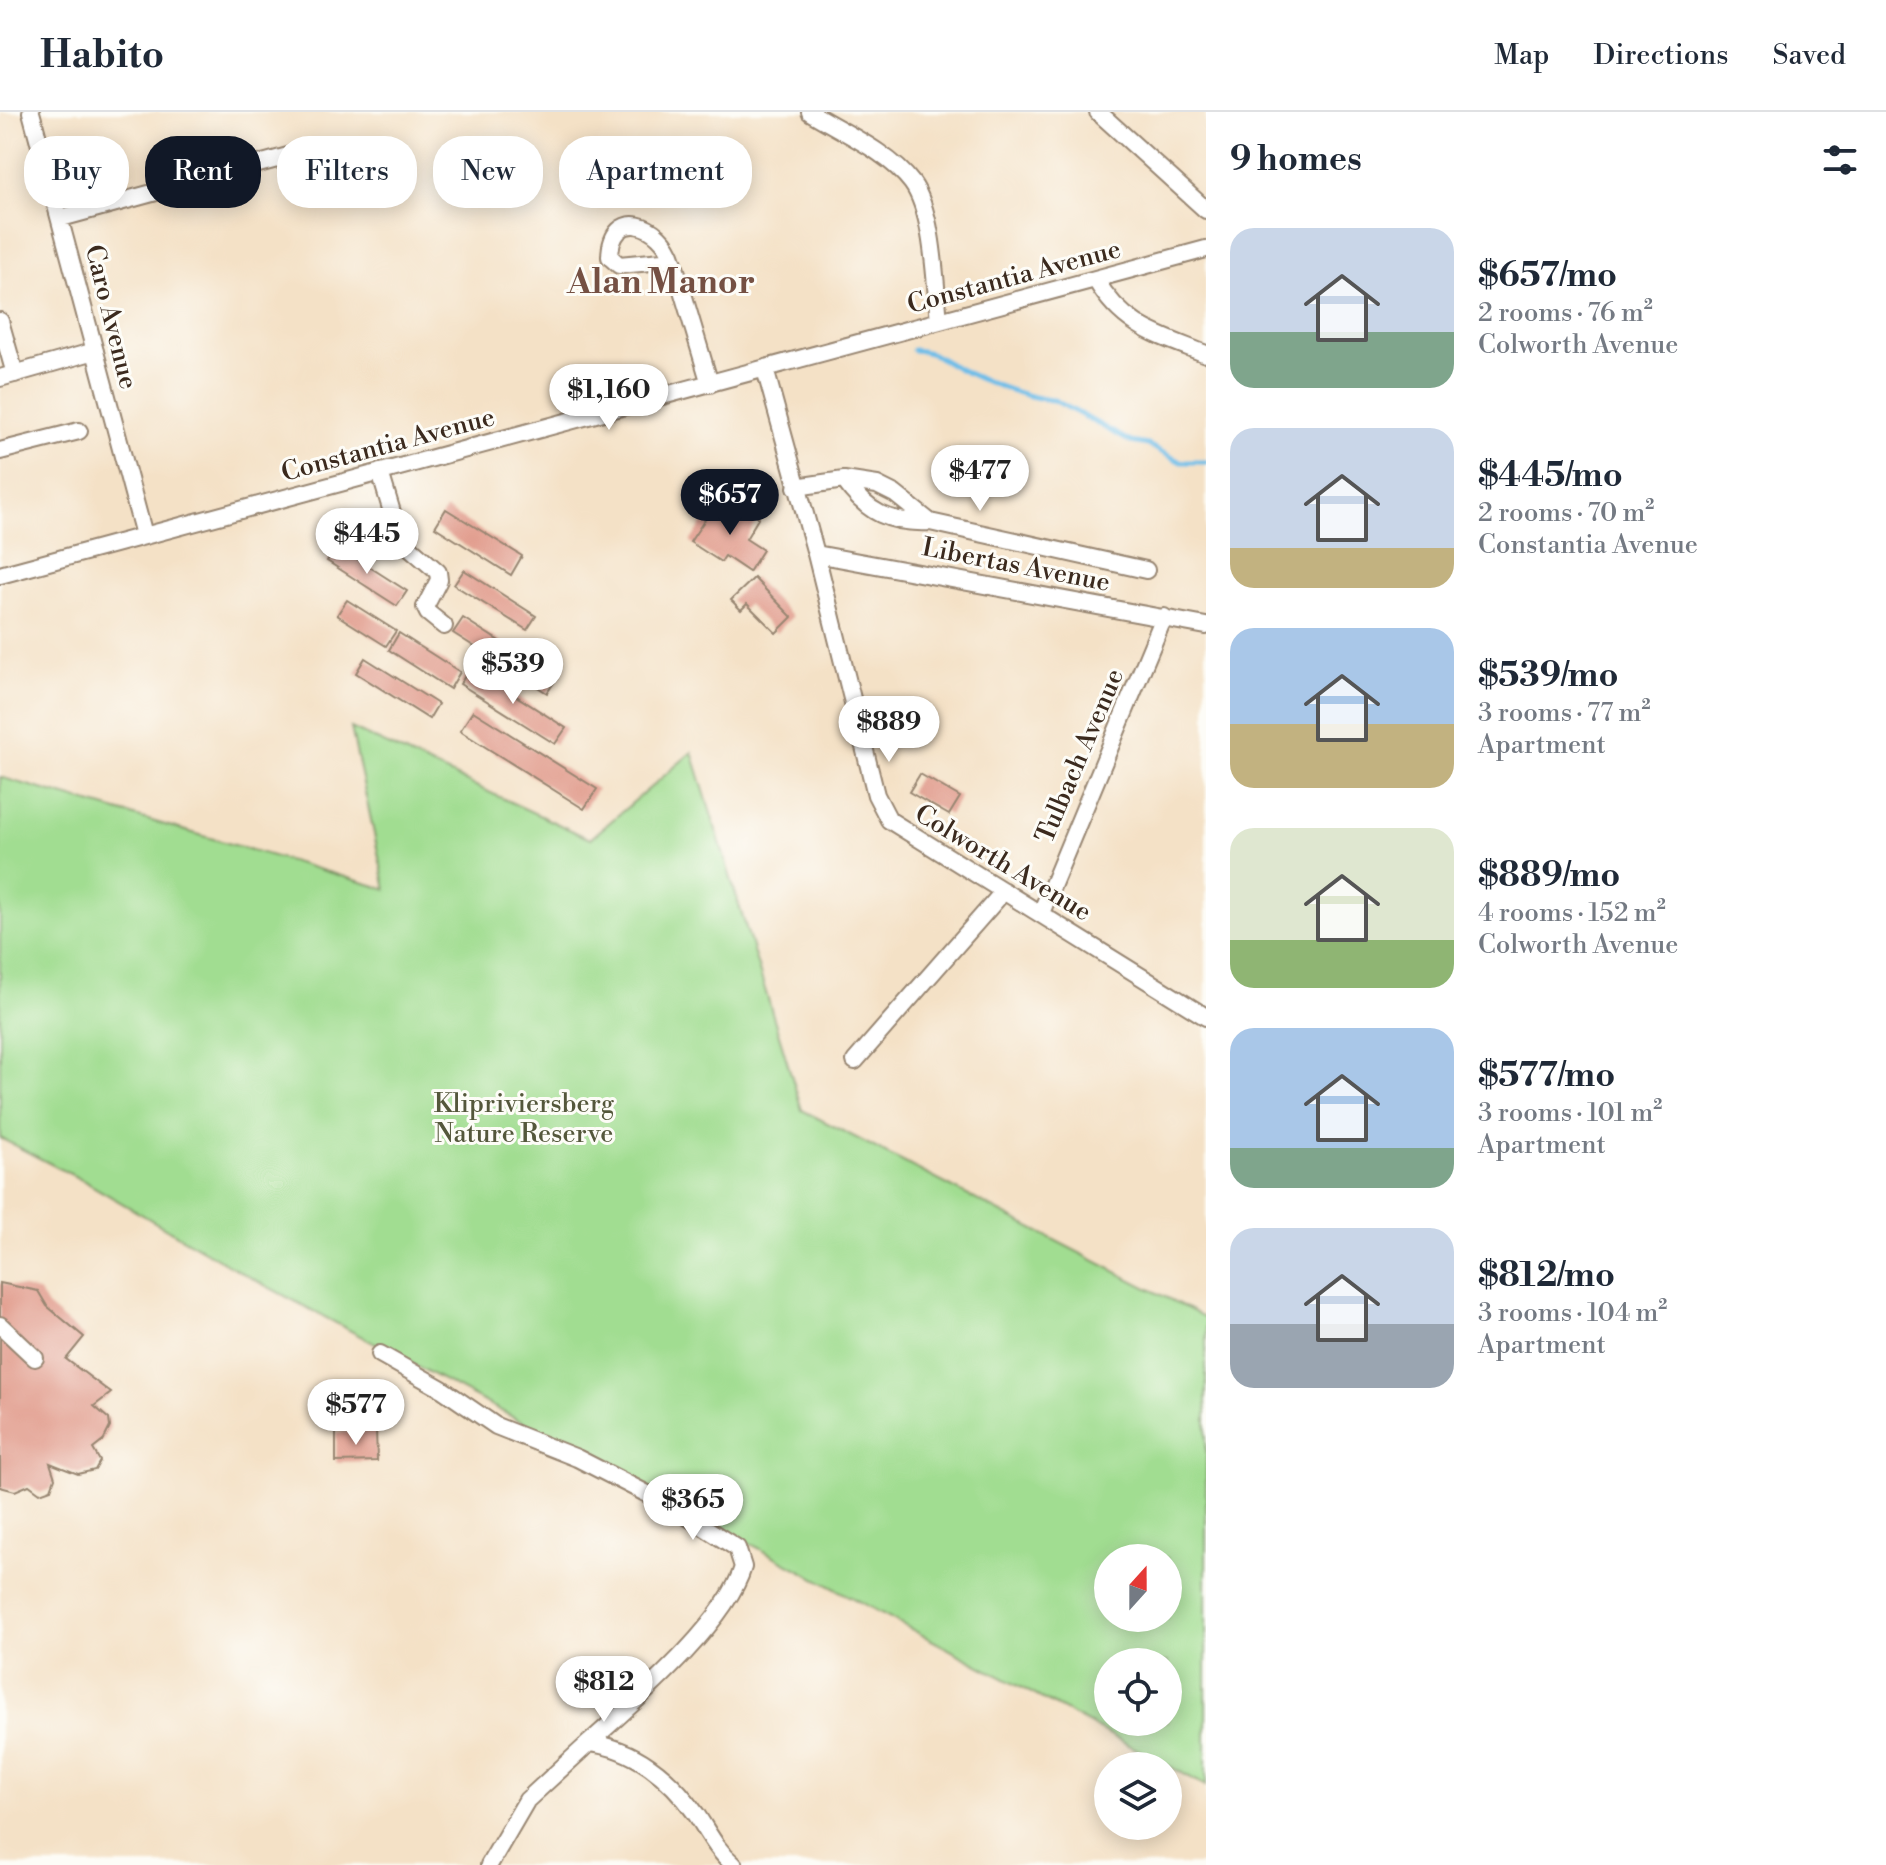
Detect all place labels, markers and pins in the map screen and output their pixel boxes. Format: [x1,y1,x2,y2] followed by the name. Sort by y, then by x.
[544,364,674,432] pin: $1,160
[933,445,1027,513] pin: $477
[683,469,777,537] pin: $657
[320,508,414,576] pin: $445
[466,638,560,706] pin: $539
[842,696,936,764] pin: $889
[309,1379,403,1447] pin: $577
[646,1474,740,1542] pin: $365
[557,1656,651,1724] pin: $812

